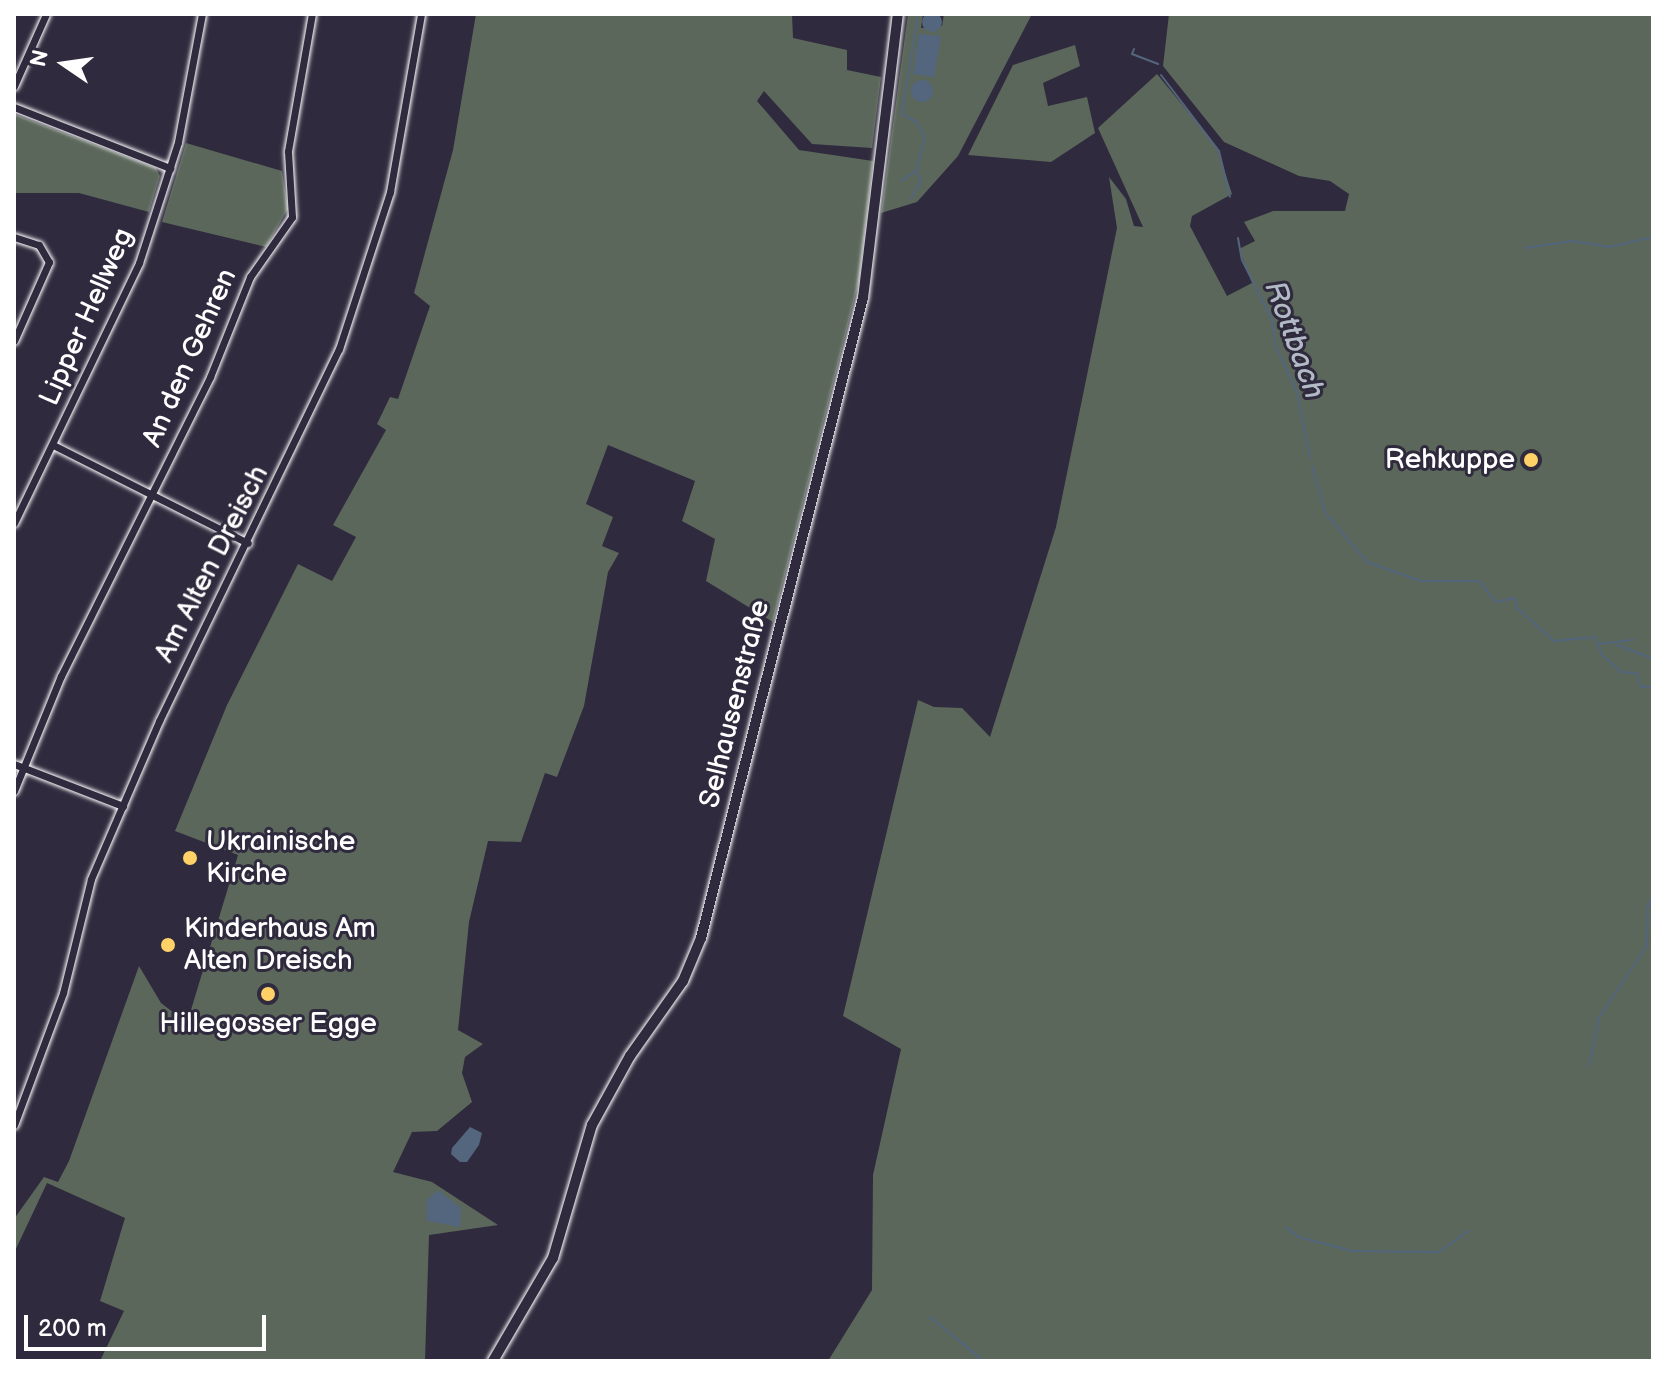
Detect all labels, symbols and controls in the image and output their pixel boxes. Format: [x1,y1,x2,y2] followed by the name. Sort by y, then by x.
[24,24,104,104] north arrow
[25,47,55,70] text: N
[33,223,141,411] street label: Lipper Hellweg
[136,264,244,452] street label: An den Gehren
[1256,276,1332,404] water label: Rottbach
[1385,443,1515,477] place label: Rehkuppe
[1522,451,1540,469] marker: Rehkuppe
[148,460,276,668] street label: Am Alten Dreisch
[693,597,777,811] street label: Selhausenstraße
[206,825,355,891] place label: Ukrainische Kirche
[181,849,199,867] marker: Ukrainische Kirche
[184,912,376,978] place label: Kinderhaus Am Alten Dreisch
[159,936,177,954] marker: Kinderhaus Am Alten Dreisch
[259,985,277,1003] marker: Hillegosser Egge
[159,1007,377,1041] place label: Hillegosser Egge
[28,1299,270,1349] scale bar
[38,1314,107,1343] text: 200 m

